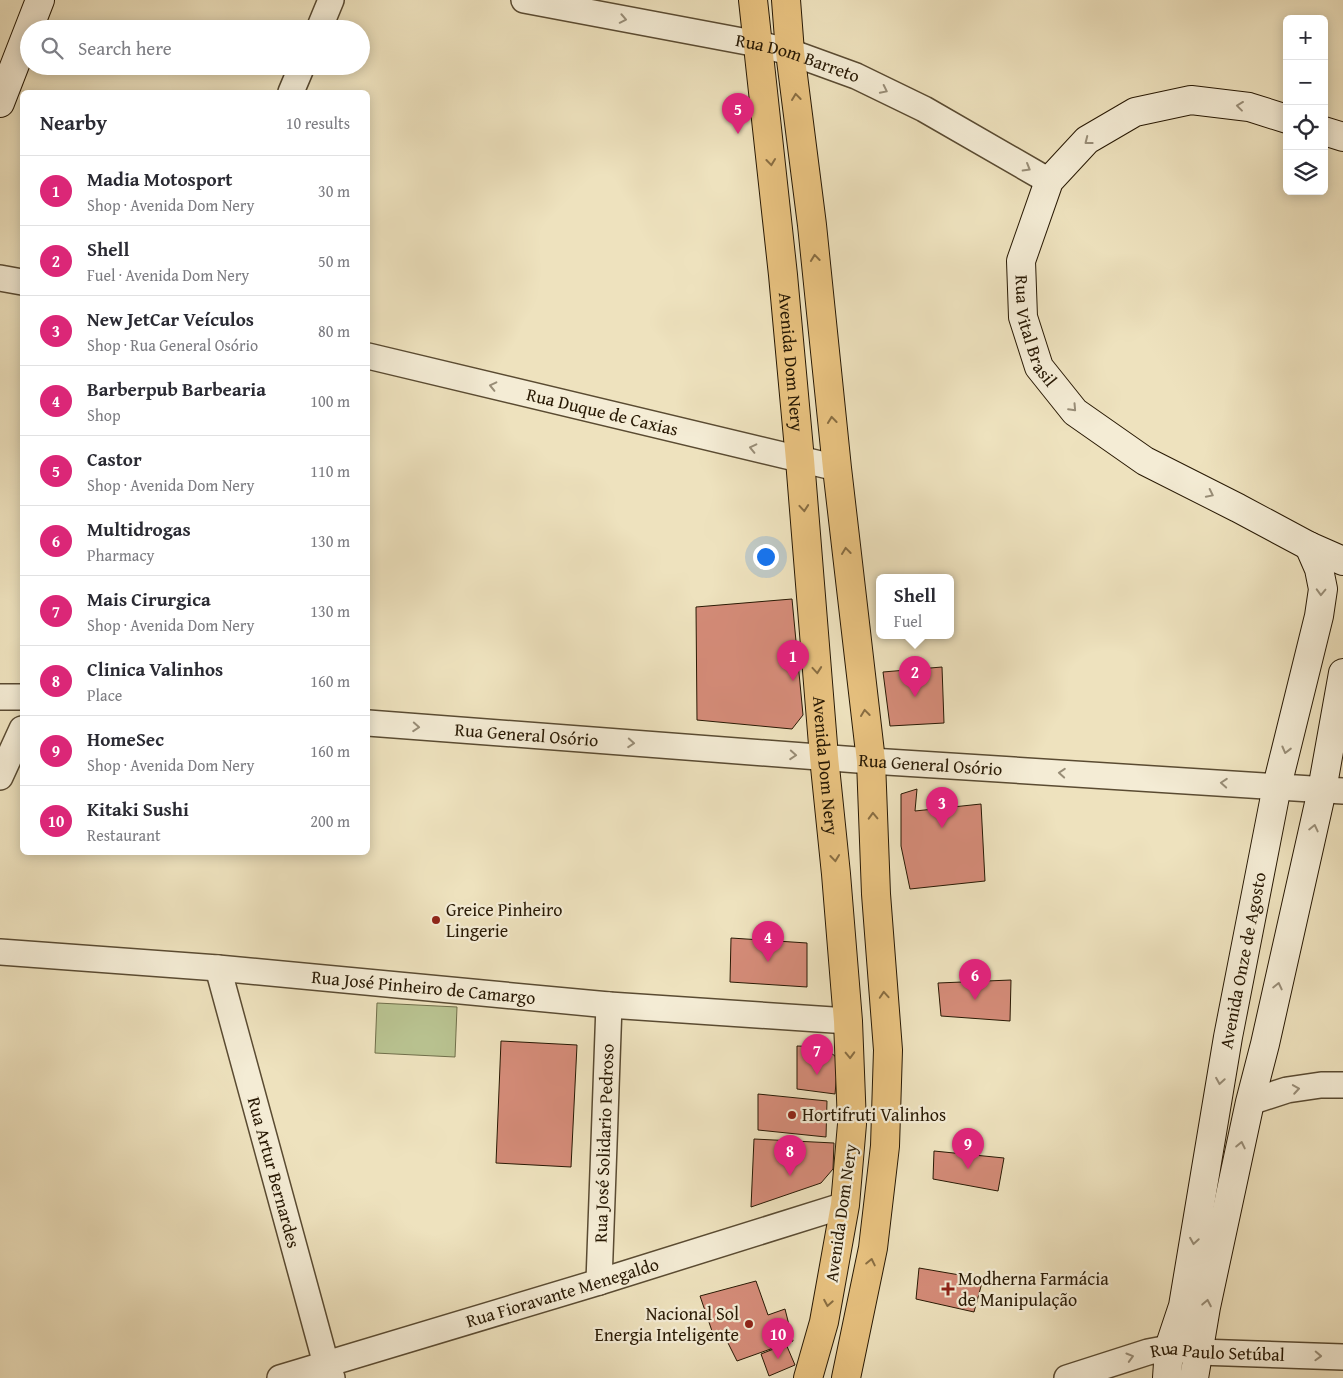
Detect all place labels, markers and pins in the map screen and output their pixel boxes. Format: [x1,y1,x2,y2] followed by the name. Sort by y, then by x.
[722,93,754,134] pin: 5
[777,640,809,681] pin: 1
[899,656,931,697] pin: 2
[926,787,958,828] pin: 3
[446,896,562,944] place label: Greice Pinheiro Lingerie
[430,914,442,926] marker: Greice Pinheiro Lingerie
[752,921,784,962] pin: 4
[959,959,991,1000] pin: 6
[801,1034,833,1075] pin: 7
[802,1101,946,1128] place label: Hortifruti Valinhos
[786,1109,798,1121] marker: Hortifruti Valinhos
[952,1128,984,1169] pin: 9
[774,1135,806,1176] pin: 8
[958,1265,1109,1313] place label: Modherna Farmácia de Manipulação
[942,1283,954,1295] marker: Modherna Farmácia de Manipulação
[595,1300,739,1348] place label: Nacional Sol Energia Inteligente
[743,1318,755,1330] marker: Nacional Sol Energia Inteligente
[762,1318,794,1359] pin: 10

